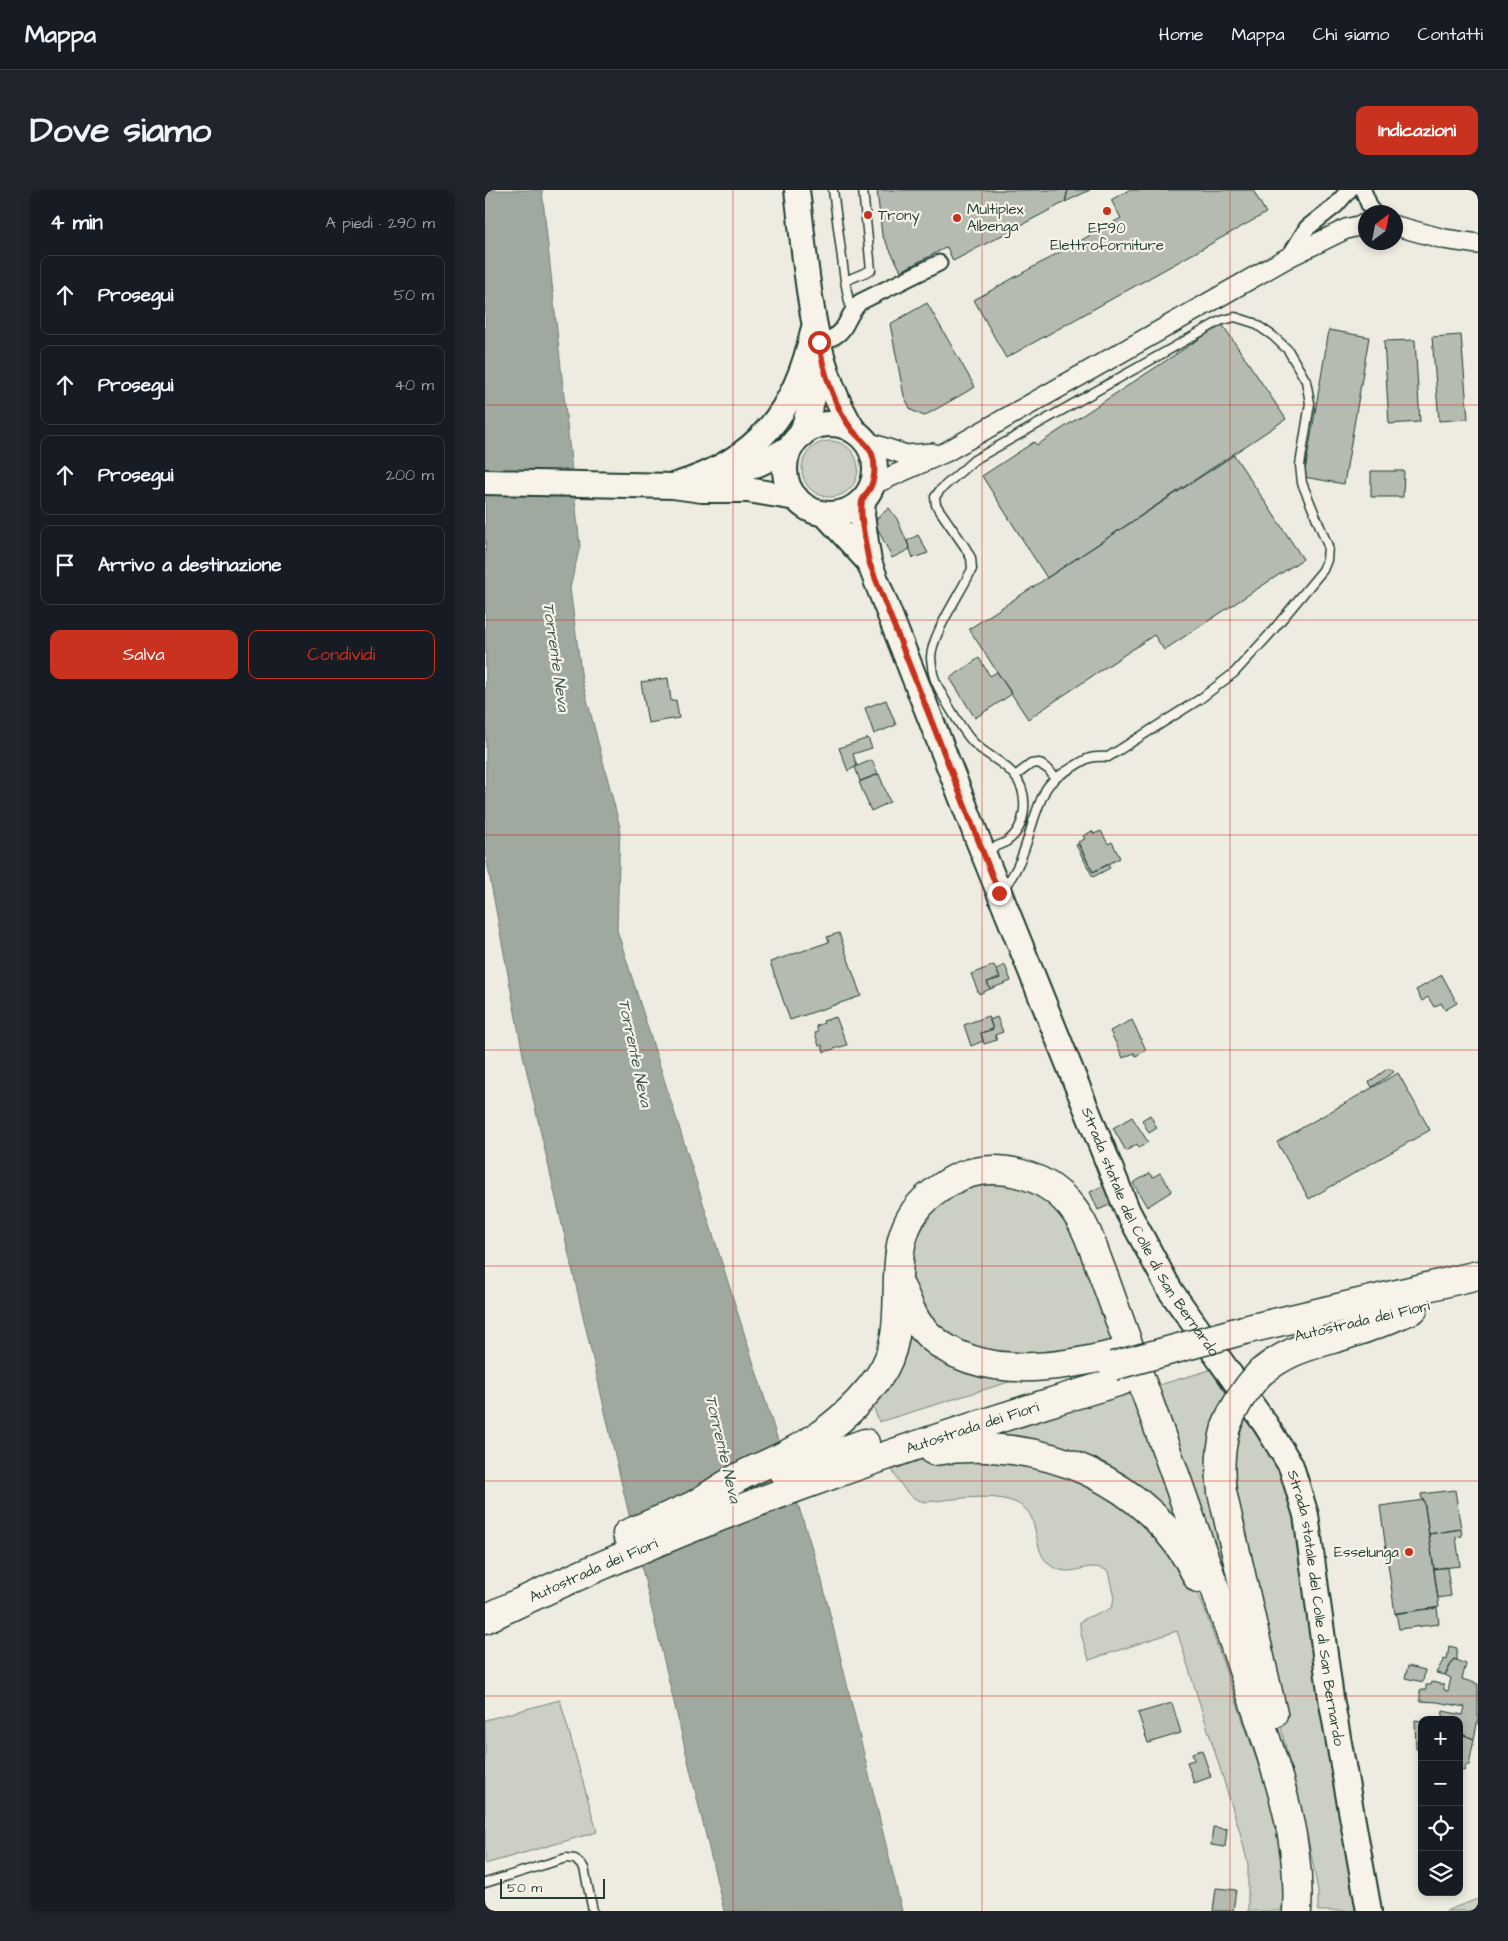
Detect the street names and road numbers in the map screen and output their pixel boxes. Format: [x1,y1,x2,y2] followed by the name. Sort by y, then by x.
[1076,1104,1225,1361] street label: Strada statale del Colle di San Bernardo
[1292,1295,1432,1347] street label: Autostrada dei Fiori
[903,1396,1042,1459] street label: Autostrada dei Fiori
[1282,1467,1350,1748] street label: Strada statale del Colle di San Bernardo
[526,1532,661,1607] street label: Autostrada dei Fiori

